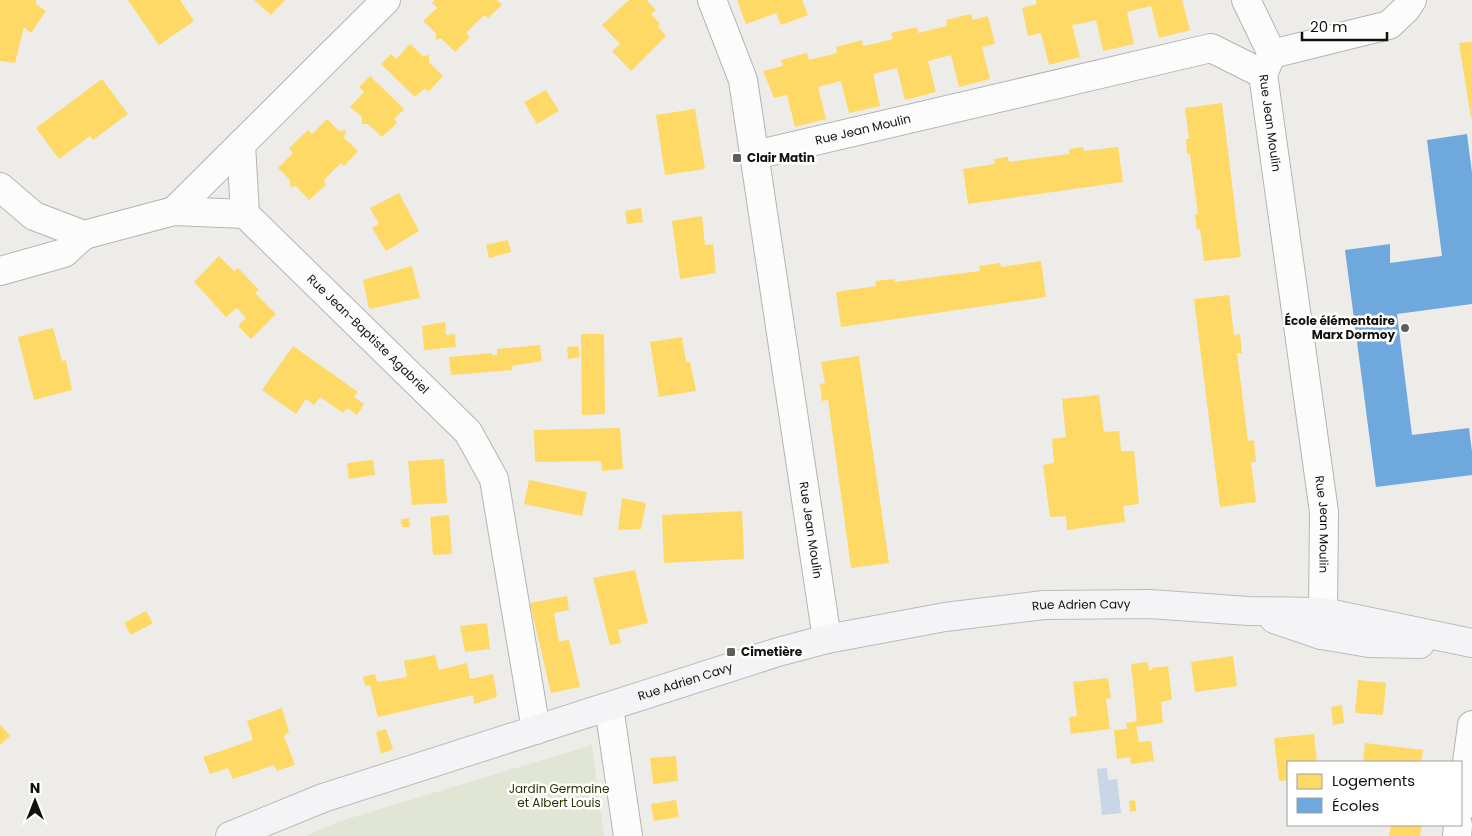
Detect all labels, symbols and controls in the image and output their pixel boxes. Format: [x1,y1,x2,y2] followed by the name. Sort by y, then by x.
[1302,10,1387,42] scale bar
[1310,16,1348,37] text: 20 m
[1255,73,1285,173] street label: Rue Jean Moulin
[813,110,913,149] street label: Rue Jean Moulin
[747,149,815,166] place label: Clair Matin
[731,152,743,164] marker: Clair Matin
[304,270,433,397] street label: Rue Jean-Baptiste Agabriel
[1285,312,1396,343] place label: École élémentaire Marx Dormoy
[1399,322,1411,334] marker: École élémentaire Marx Dormoy
[1311,474,1333,573] street label: Rue Jean Moulin
[795,480,827,580] street label: Rue Jean Moulin
[1031,595,1131,614] street label: Rue Adrien Cavy
[741,643,803,660] place label: Cimetière
[725,646,737,658] marker: Cimetière
[636,658,735,704] street label: Rue Adrien Cavy
[1287,761,1462,826] legend
[1332,770,1415,791] text: Logements
[10,776,60,826] north arrow
[30,778,40,798] text: N
[509,780,609,811] park label: Jardin Germaine et Albert Louis
[1332,795,1379,816] text: Écoles

